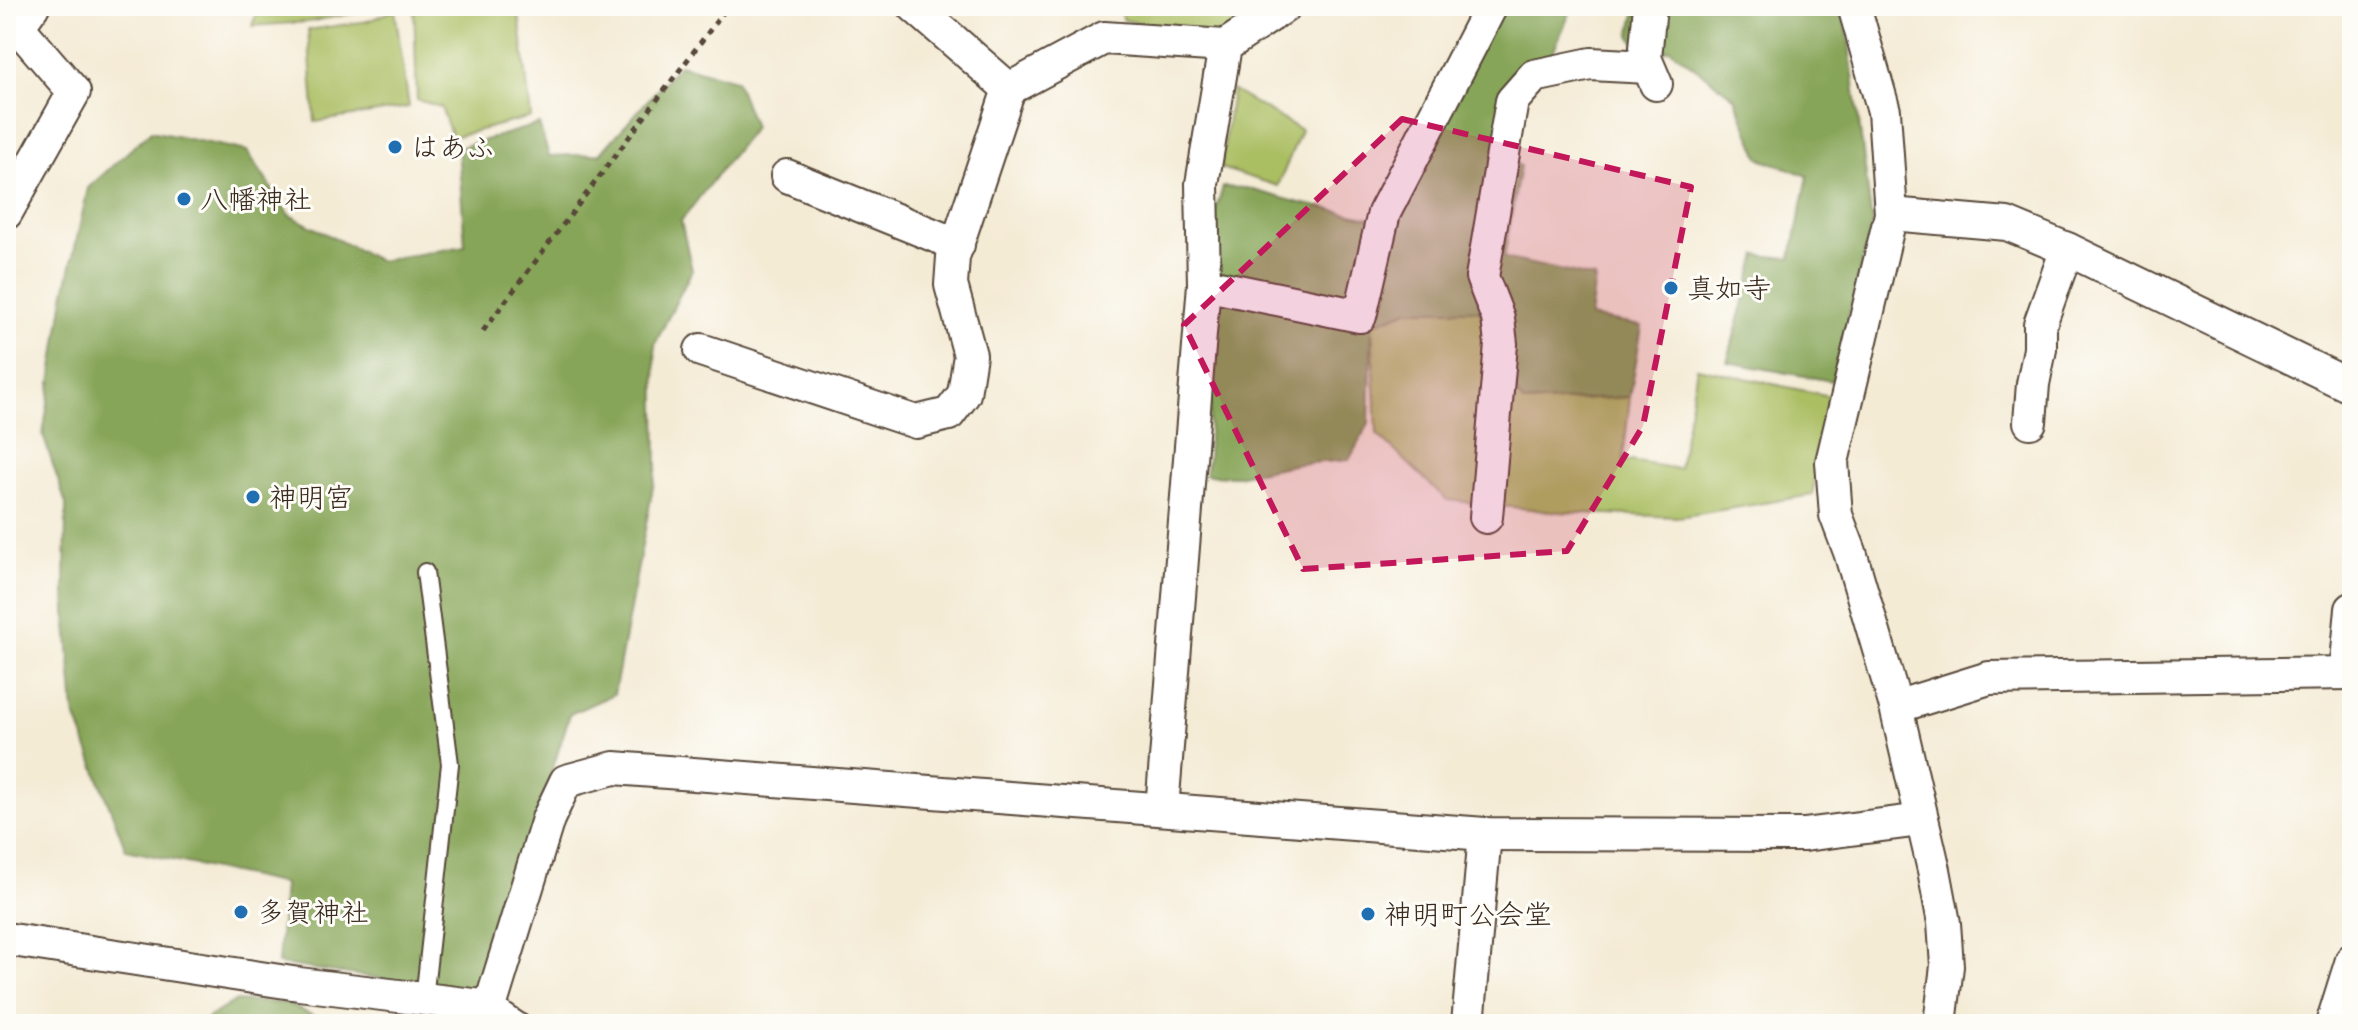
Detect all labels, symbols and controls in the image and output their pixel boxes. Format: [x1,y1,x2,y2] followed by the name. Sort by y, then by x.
[411,129,494,165] place label: はあふ
[386,138,404,156] marker: はあふ
[200,181,312,217] place label: 八幡神社
[175,190,193,208] marker: 八幡神社
[1687,270,1771,306] place label: 真如寺
[1662,279,1680,297] marker: 真如寺
[269,479,353,515] place label: 神明宮
[244,488,262,506] marker: 神明宮
[257,894,369,930] place label: 多賀神社
[1384,896,1552,932] place label: 神明町公会堂
[232,903,250,921] marker: 多賀神社
[1359,905,1377,923] marker: 神明町公会堂

